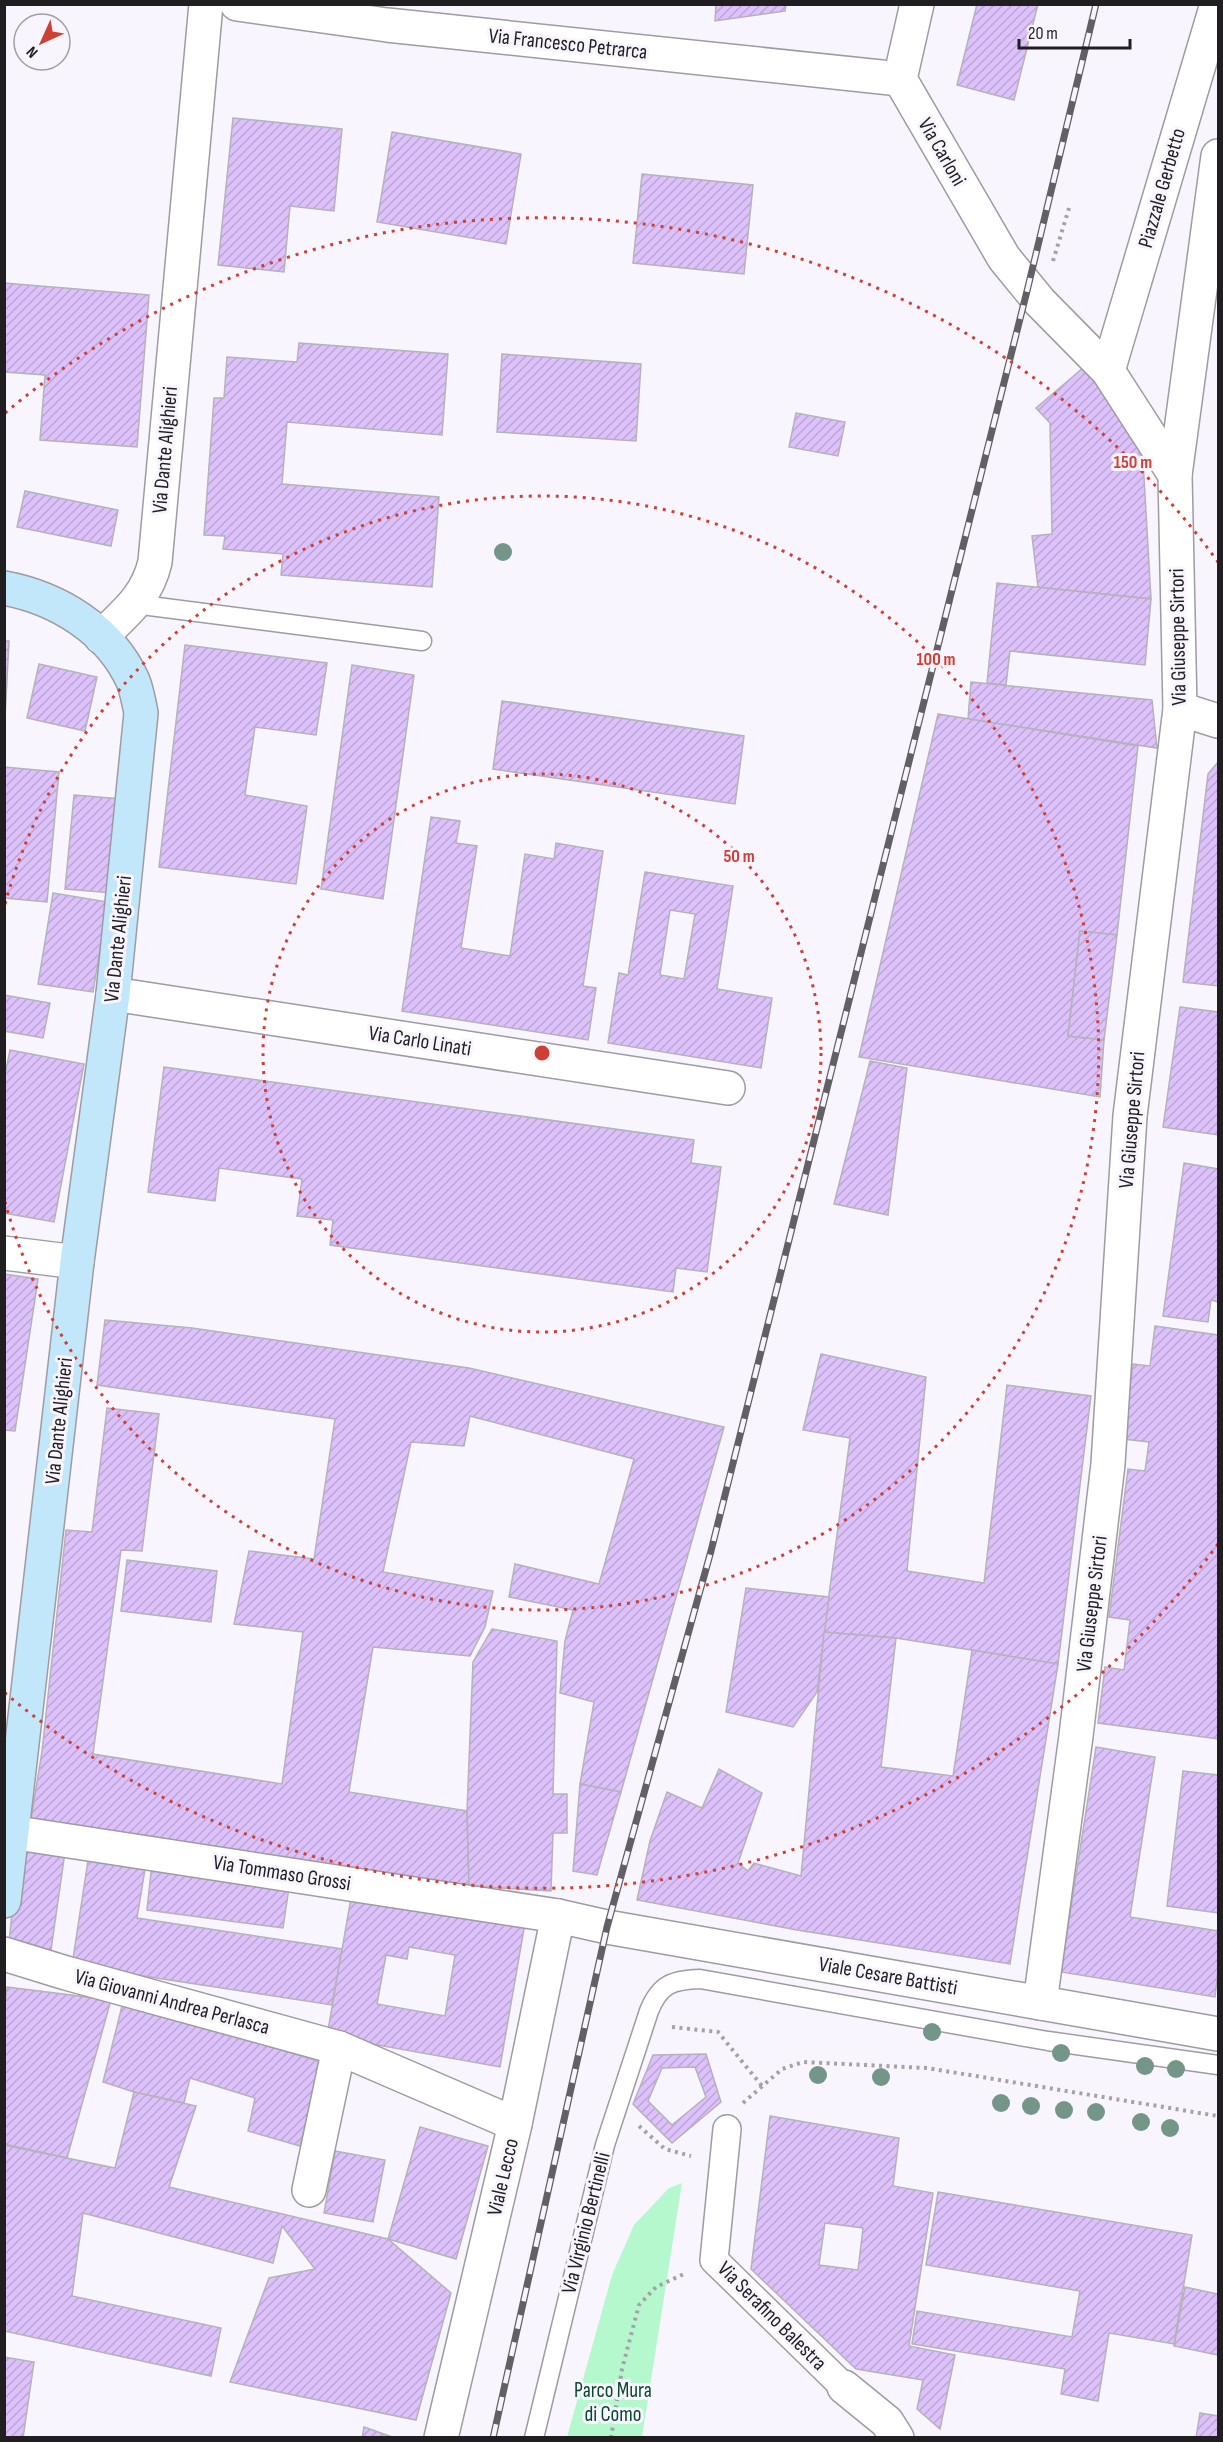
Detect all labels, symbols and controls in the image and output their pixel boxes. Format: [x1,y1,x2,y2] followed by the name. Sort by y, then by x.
[12,12,72,72] north arrow
[1019,12,1130,50] scale bar
[487,23,649,65] street label: Via Francesco Petrarca
[1028,23,1058,44] text: 20 m
[23,42,42,61] text: N
[913,114,971,190] street label: Via Carloni
[1133,125,1191,251] street label: Piazzale Gerbetto
[147,385,183,515] street label: Via Dante Alighieri
[1114,452,1152,473] text: 150 m
[1164,568,1192,706] street label: Via Giuseppe Sirtori
[917,649,956,670] text: 100 m
[723,846,755,867] text: 50 m
[99,874,137,1004] street label: Via Dante Alighieri
[367,1021,473,1061] street label: Via Carlo Linati
[532,1043,552,1063] centre of rings
[1114,1051,1150,1189] street label: Via Giuseppe Sirtori
[40,1356,78,1486] street label: Via Dante Alighieri
[1071,1534,1113,1674] street label: Via Giuseppe Sirtori
[211,1850,353,1896] street label: Via Tommaso Grossi
[817,1951,959,2001] street label: Viale Cesare Battisti
[72,1964,272,2040] street label: Via Giovanni Andrea Perlasca
[482,2136,524,2218] street label: Viale Lecco
[556,2150,616,2296] street label: Via Virginio Bertinelli
[712,2256,832,2376] street label: Via Serafino Balestra
[574,2378,652,2427] park label: Parco Mura di Como

